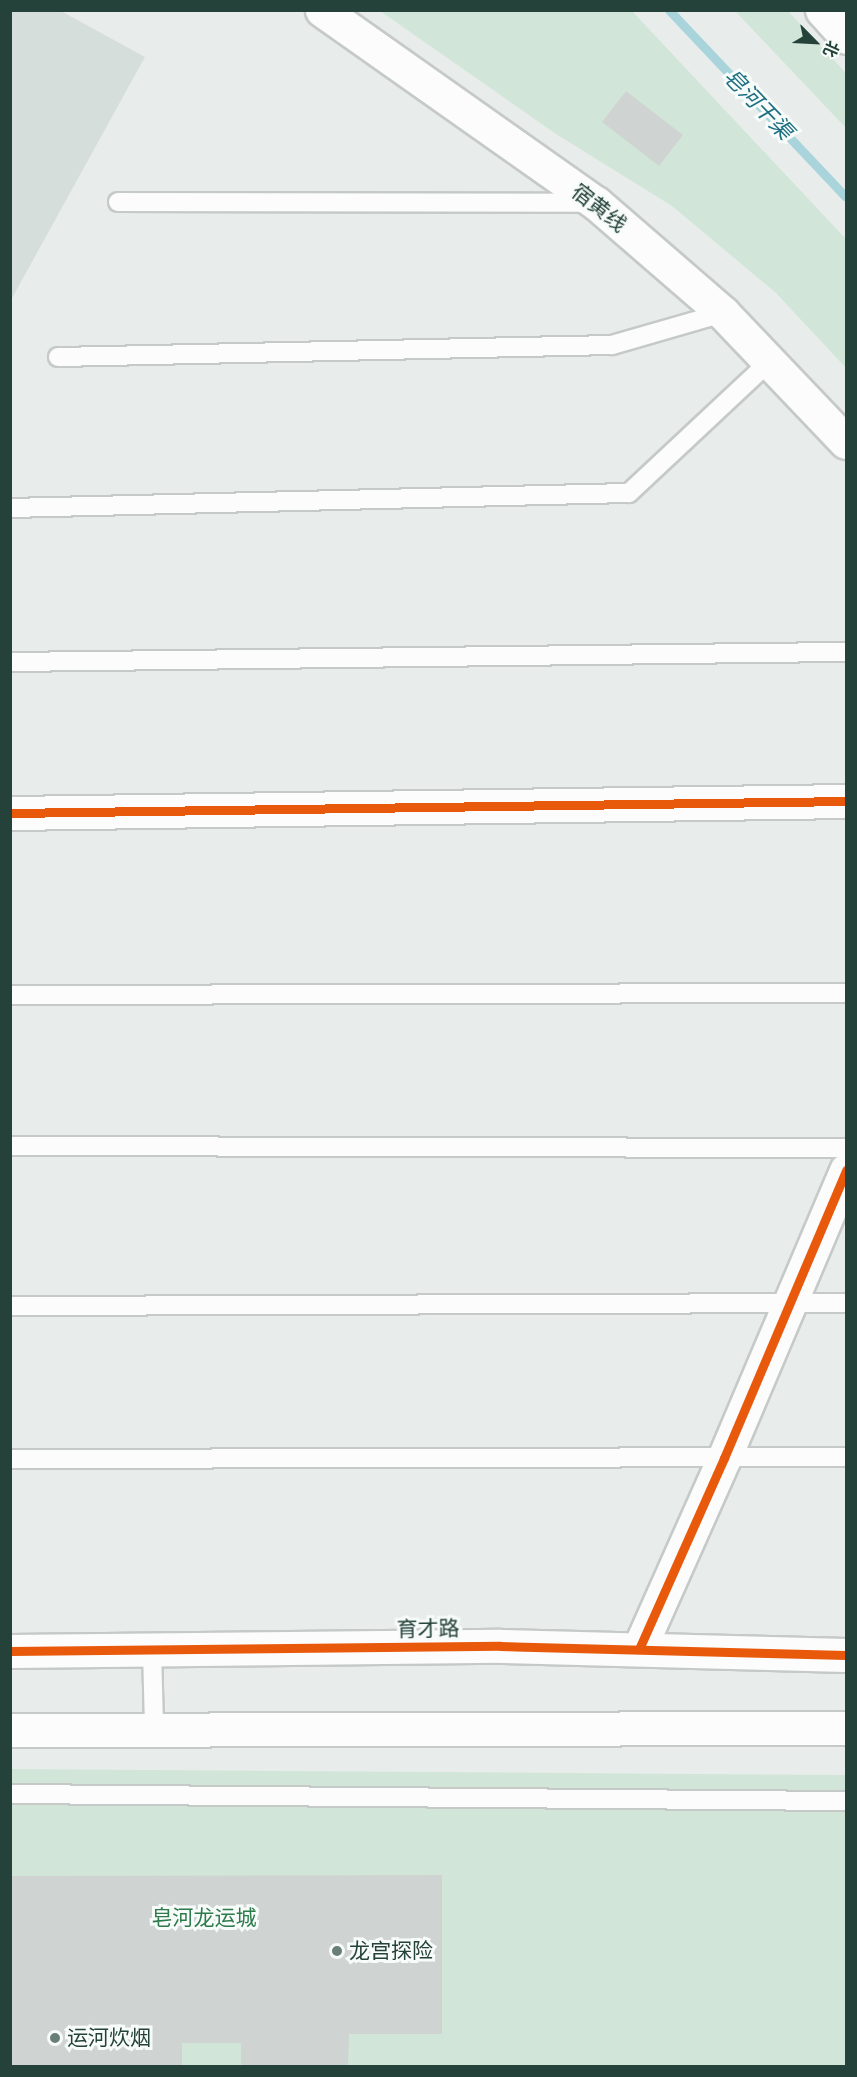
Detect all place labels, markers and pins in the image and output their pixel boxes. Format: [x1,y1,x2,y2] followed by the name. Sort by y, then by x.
[349,1938,433,1964] place label: 龙宫探险
[330,1944,344,1958] marker: 龙宫探险
[67,2025,151,2051] place label: 运河炊烟
[48,2031,62,2045] marker: 运河炊烟

